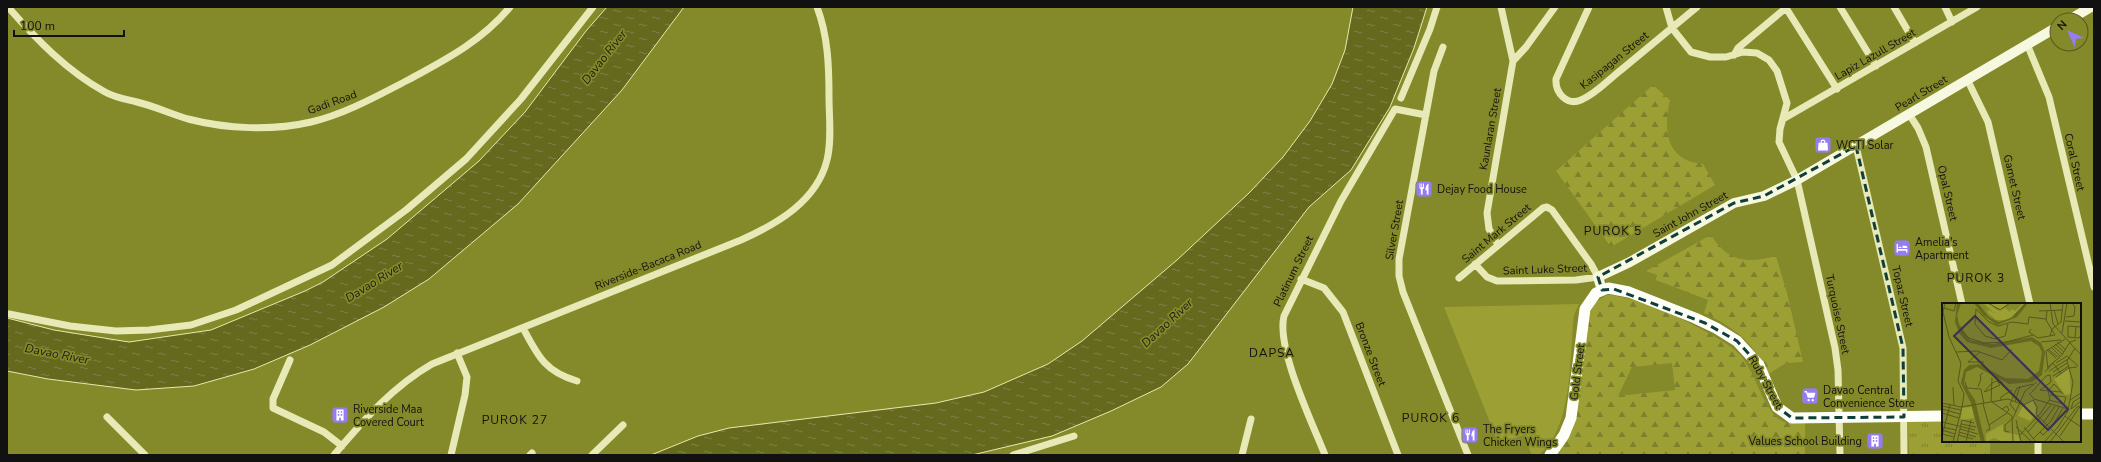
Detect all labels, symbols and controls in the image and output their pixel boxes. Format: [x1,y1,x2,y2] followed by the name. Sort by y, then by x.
[14,12,124,38] scale bar
[2049,12,2089,52] north arrow
[2054,17,2070,33] text: N
[20,18,55,34] text: 100 m
[1832,25,1919,84] street label: Lapiz Lazull Street
[578,26,631,88] water label: Davao River
[1577,28,1652,93] street label: Kasipagan Street
[1892,72,1950,115] street label: Pearl Street
[306,87,359,118] street label: Gadi Road
[1476,87,1505,171] street label: Kaunlaran Street
[2061,132,2088,193] street label: Coral Street
[1813,135,1833,155] shop icon: WCTI Solar
[1836,138,1893,153] place label: WCTI Solar
[2000,153,2029,221] street label: Garnet Street
[1934,164,1961,223] street label: Opal Street
[1414,179,1434,199] restaurant icon: Dejay Food House
[1437,182,1527,197] place label: Dejay Food House
[1650,188,1730,241] street label: Saint John Street
[1382,199,1407,261] street label: Silver Street
[1459,200,1534,267] street label: Saint Mark Street
[1584,223,1642,239] district label: PUROK 5
[1270,233,1317,309] street label: Platinum Street
[1915,235,1969,263] place label: Amelia's Apartment
[593,237,704,294] street label: Riverside-Bacaca Road
[1892,238,1912,258] hotel icon: Amelia's Apartment
[342,258,406,306] water label: Davao River
[1503,261,1587,278] street label: Saint Luke Street
[1888,264,1917,328] street label: Topaz Street
[1947,270,2005,286] district label: PUROK 3
[1822,273,1853,355] street label: Turquoise Street
[1138,295,1197,351] water label: Davao River
[1942,303,2081,442] inset map
[1351,320,1390,388] street label: Bronze Street
[24,340,91,368] water label: Davao River
[1567,343,1588,401] street label: Gold Street
[1249,345,1295,361] district label: DAPSA
[1745,353,1786,412] street label: Ruby Street
[1823,383,1915,411] place label: Davao Central Convenience Store
[1800,386,1820,406] supermarket icon: Davao Central Convenience Store
[353,402,424,430] place label: Riverside Maa Covered Court
[330,405,350,425] building icon: Riverside Maa Covered Court
[1402,410,1460,426] district label: PUROK 6
[482,412,548,428] district label: PUROK 27
[1483,422,1557,450] place label: The Fryers Chicken Wings
[1460,425,1480,445] restaurant icon: The Fryers Chicken Wings
[1865,431,1885,451] building icon: Values School Building
[1747,434,1862,449] place label: Values School Building

